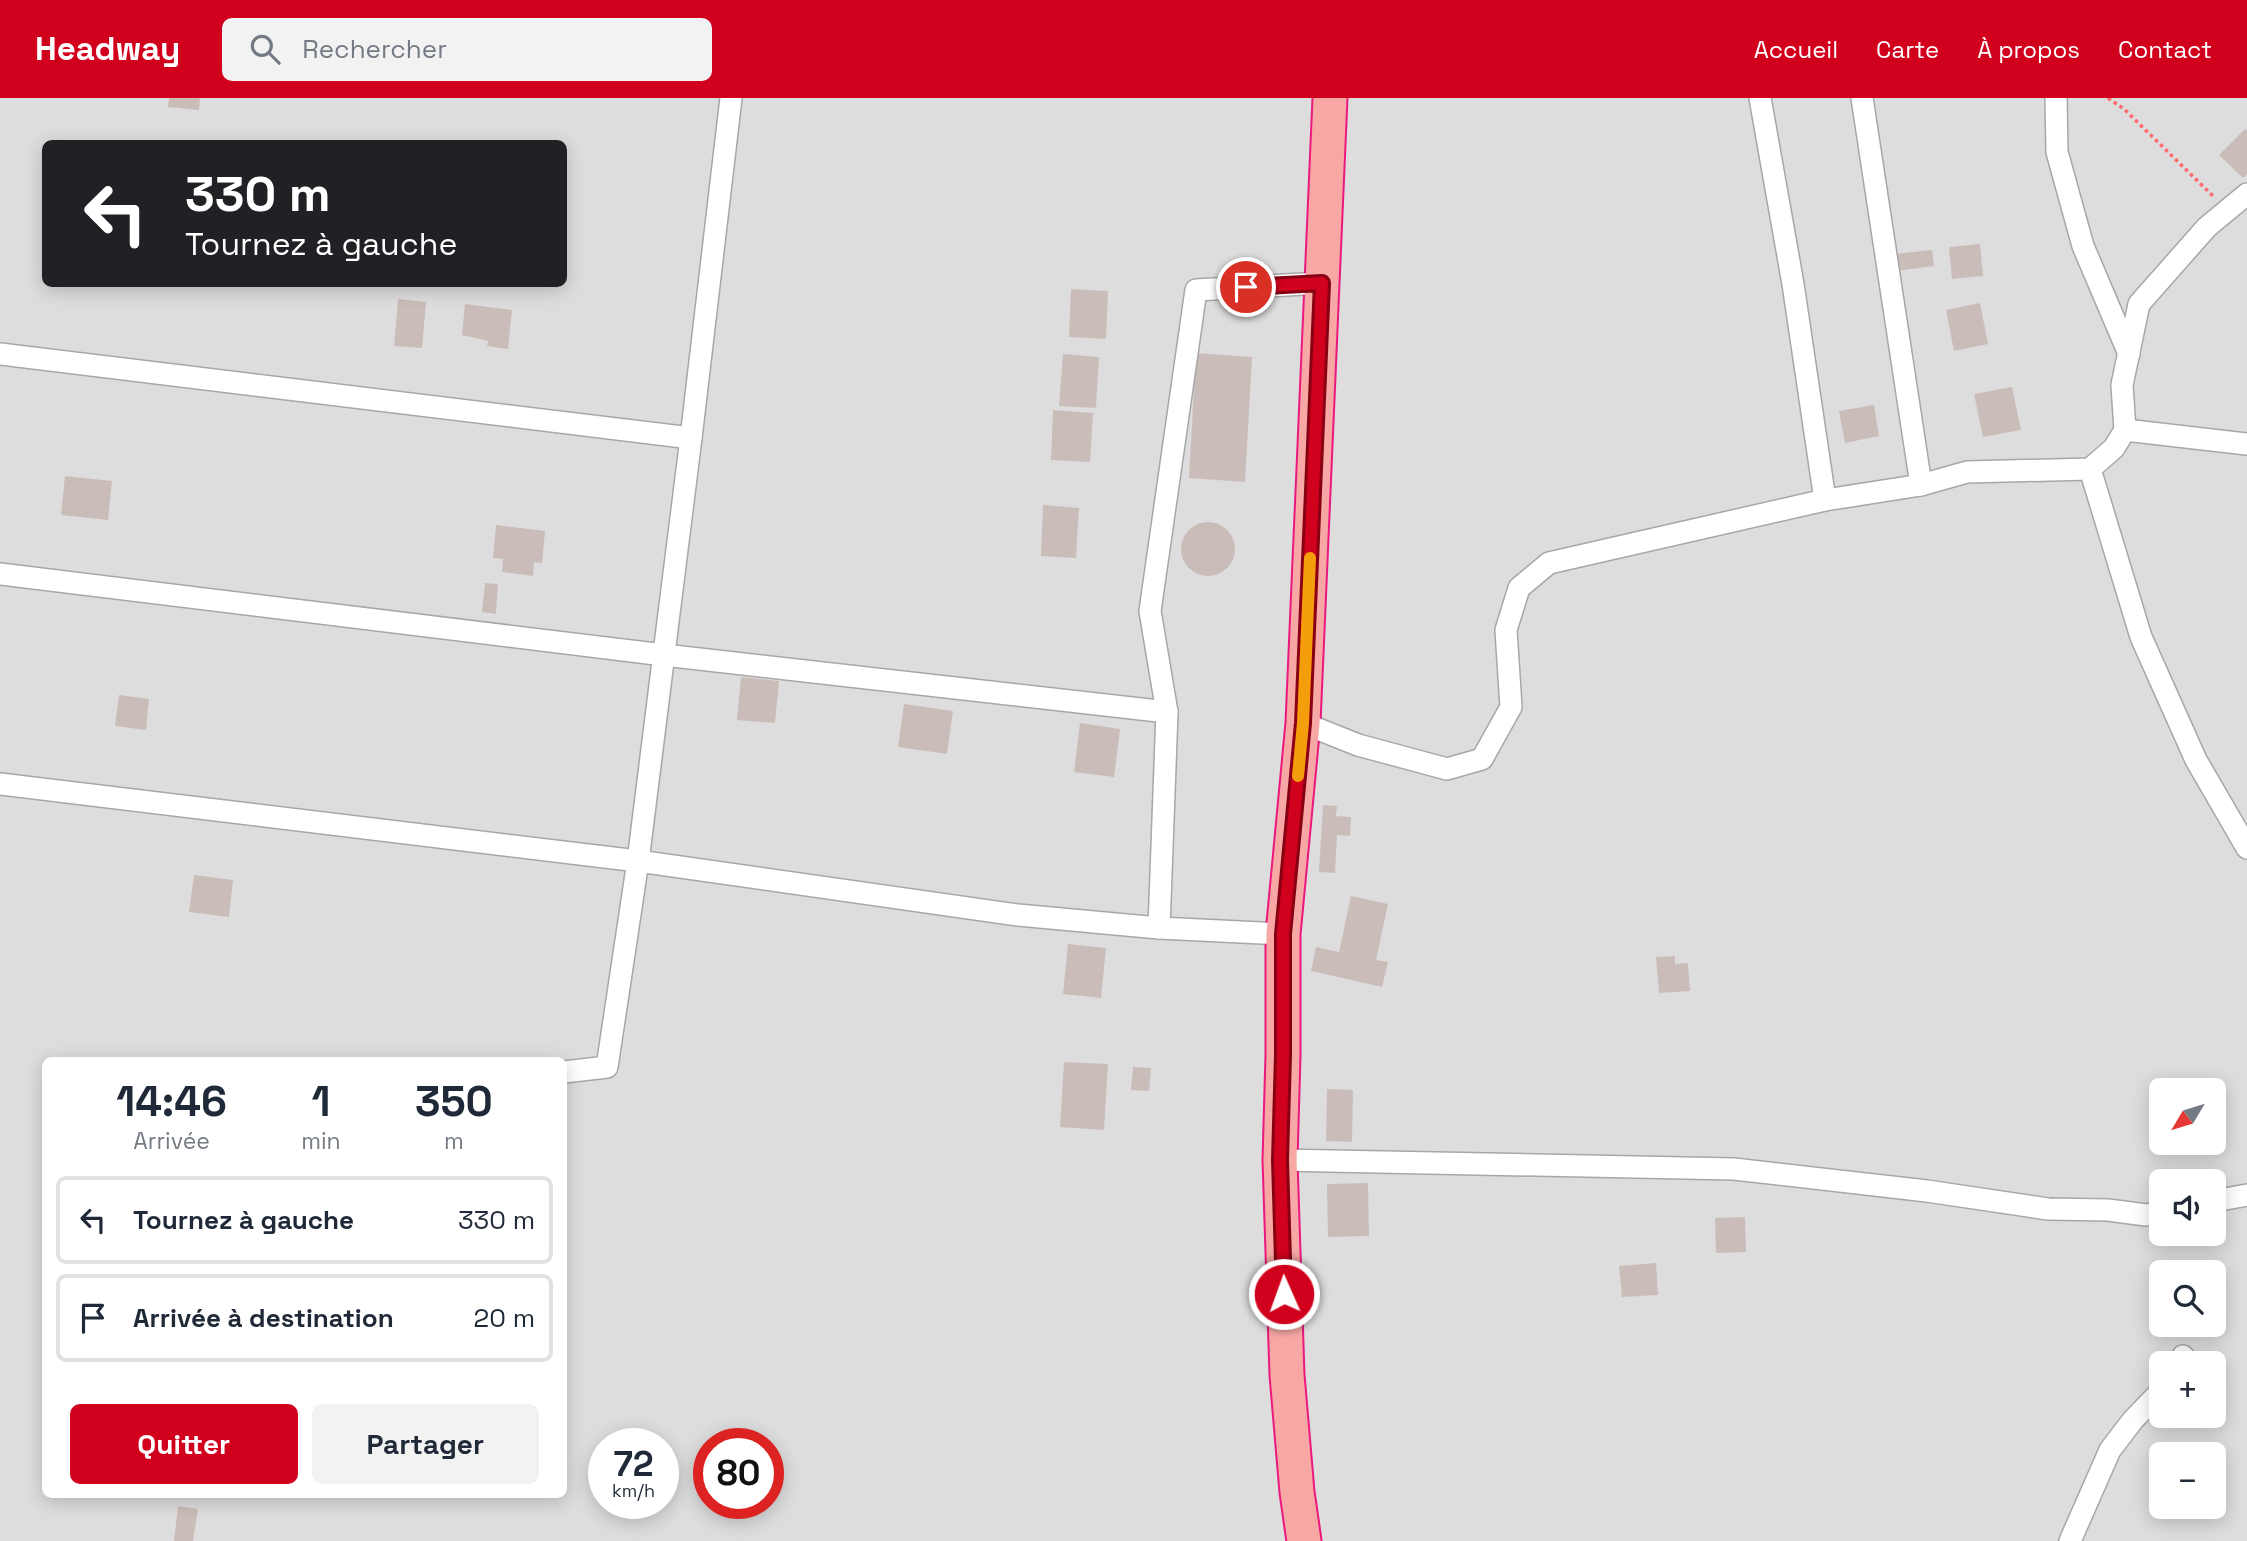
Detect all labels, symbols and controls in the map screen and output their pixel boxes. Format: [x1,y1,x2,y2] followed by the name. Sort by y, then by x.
[222,18,712,81] search box
[35,28,180,70] text: Headway
[246,30,284,68] icon: search
[302,32,447,66] text: Rechercher
[1754,34,1838,65] text: Accueil
[1876,34,1939,65] text: Carte
[1977,34,2080,65] text: À propos
[2118,34,2212,65] text: Contact
[185,163,331,225] text: 330 m
[70,168,161,259] icon: left
[185,224,457,264] text: Tournez à gauche
[1216,257,1276,317] pin
[1227,268,1265,306] icon: arrive
[116,1075,227,1128] text: 14:46
[311,1075,330,1128] text: 1
[415,1075,493,1128] text: 350
[2149,1078,2226,1155] north arrow
[2149,1078,2226,1519] map controls
[133,1126,210,1156] text: Arrivée
[301,1126,341,1156] text: min
[444,1126,464,1156] text: m
[2149,1169,2226,1246] button: sound
[74,1201,112,1239] icon: left
[133,1203,354,1237] text: Tournez à gauche
[458,1203,535,1237] text: 330 m
[1247,1257,1321,1331] position arrow
[2149,1260,2226,1337] button: search
[74,1299,112,1337] icon: arrive
[133,1301,394,1335] text: Arrivée à destination
[474,1301,535,1335] text: 20 m
[2149,1351,2226,1428] button: +
[70,1404,298,1484] button: Quitter
[312,1404,539,1484] button: Partager
[693,1428,784,1519] speed limit sign: 80
[613,1442,654,1486] text: 72
[2149,1442,2226,1519] button: −
[612,1479,655,1502] text: km/h

